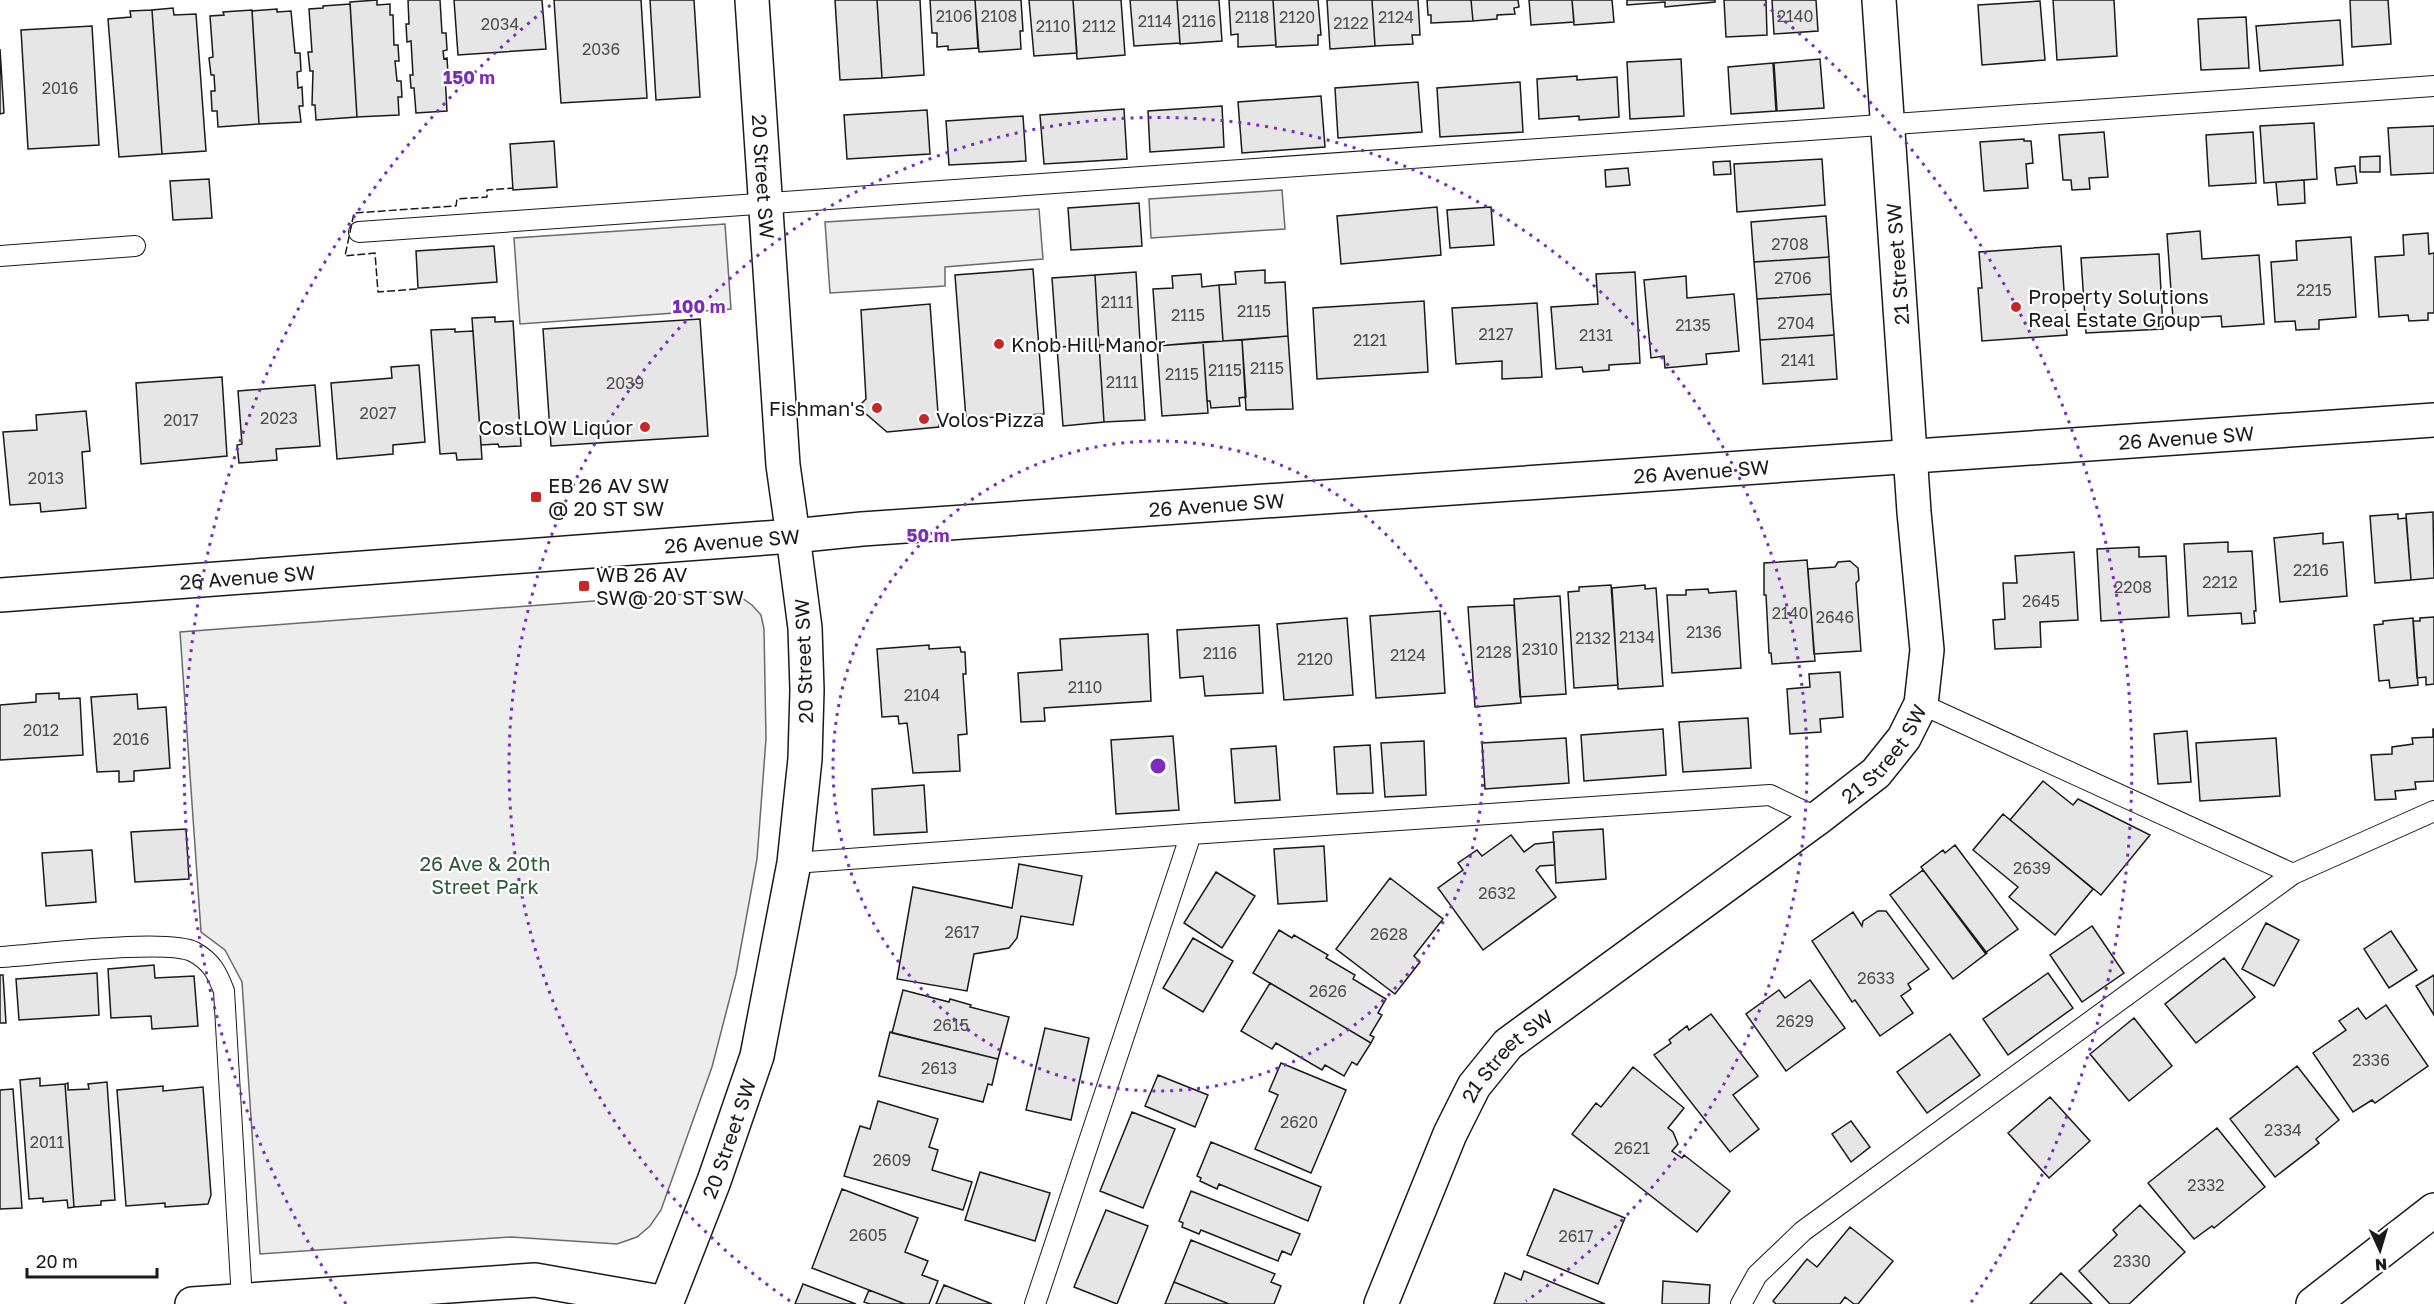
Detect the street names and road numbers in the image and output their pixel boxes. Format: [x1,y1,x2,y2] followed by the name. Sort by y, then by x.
[748,113,780,240] street label: 20 Street SW
[1881,202,1913,326] street label: 21 Street SW
[2118,420,2255,454] street label: 26 Avenue SW
[1633,454,1770,487] street label: 26 Avenue SW
[1148,488,1285,521] street label: 26 Avenue SW
[663,524,801,558] street label: 26 Avenue SW
[179,560,316,594] street label: 26 Avenue SW
[789,598,817,724] street label: 20 Street SW
[1836,700,1931,808] street label: 21 Street SW
[1456,1004,1557,1106] street label: 21 Street SW
[696,1075,760,1202] street label: 20 Street SW

